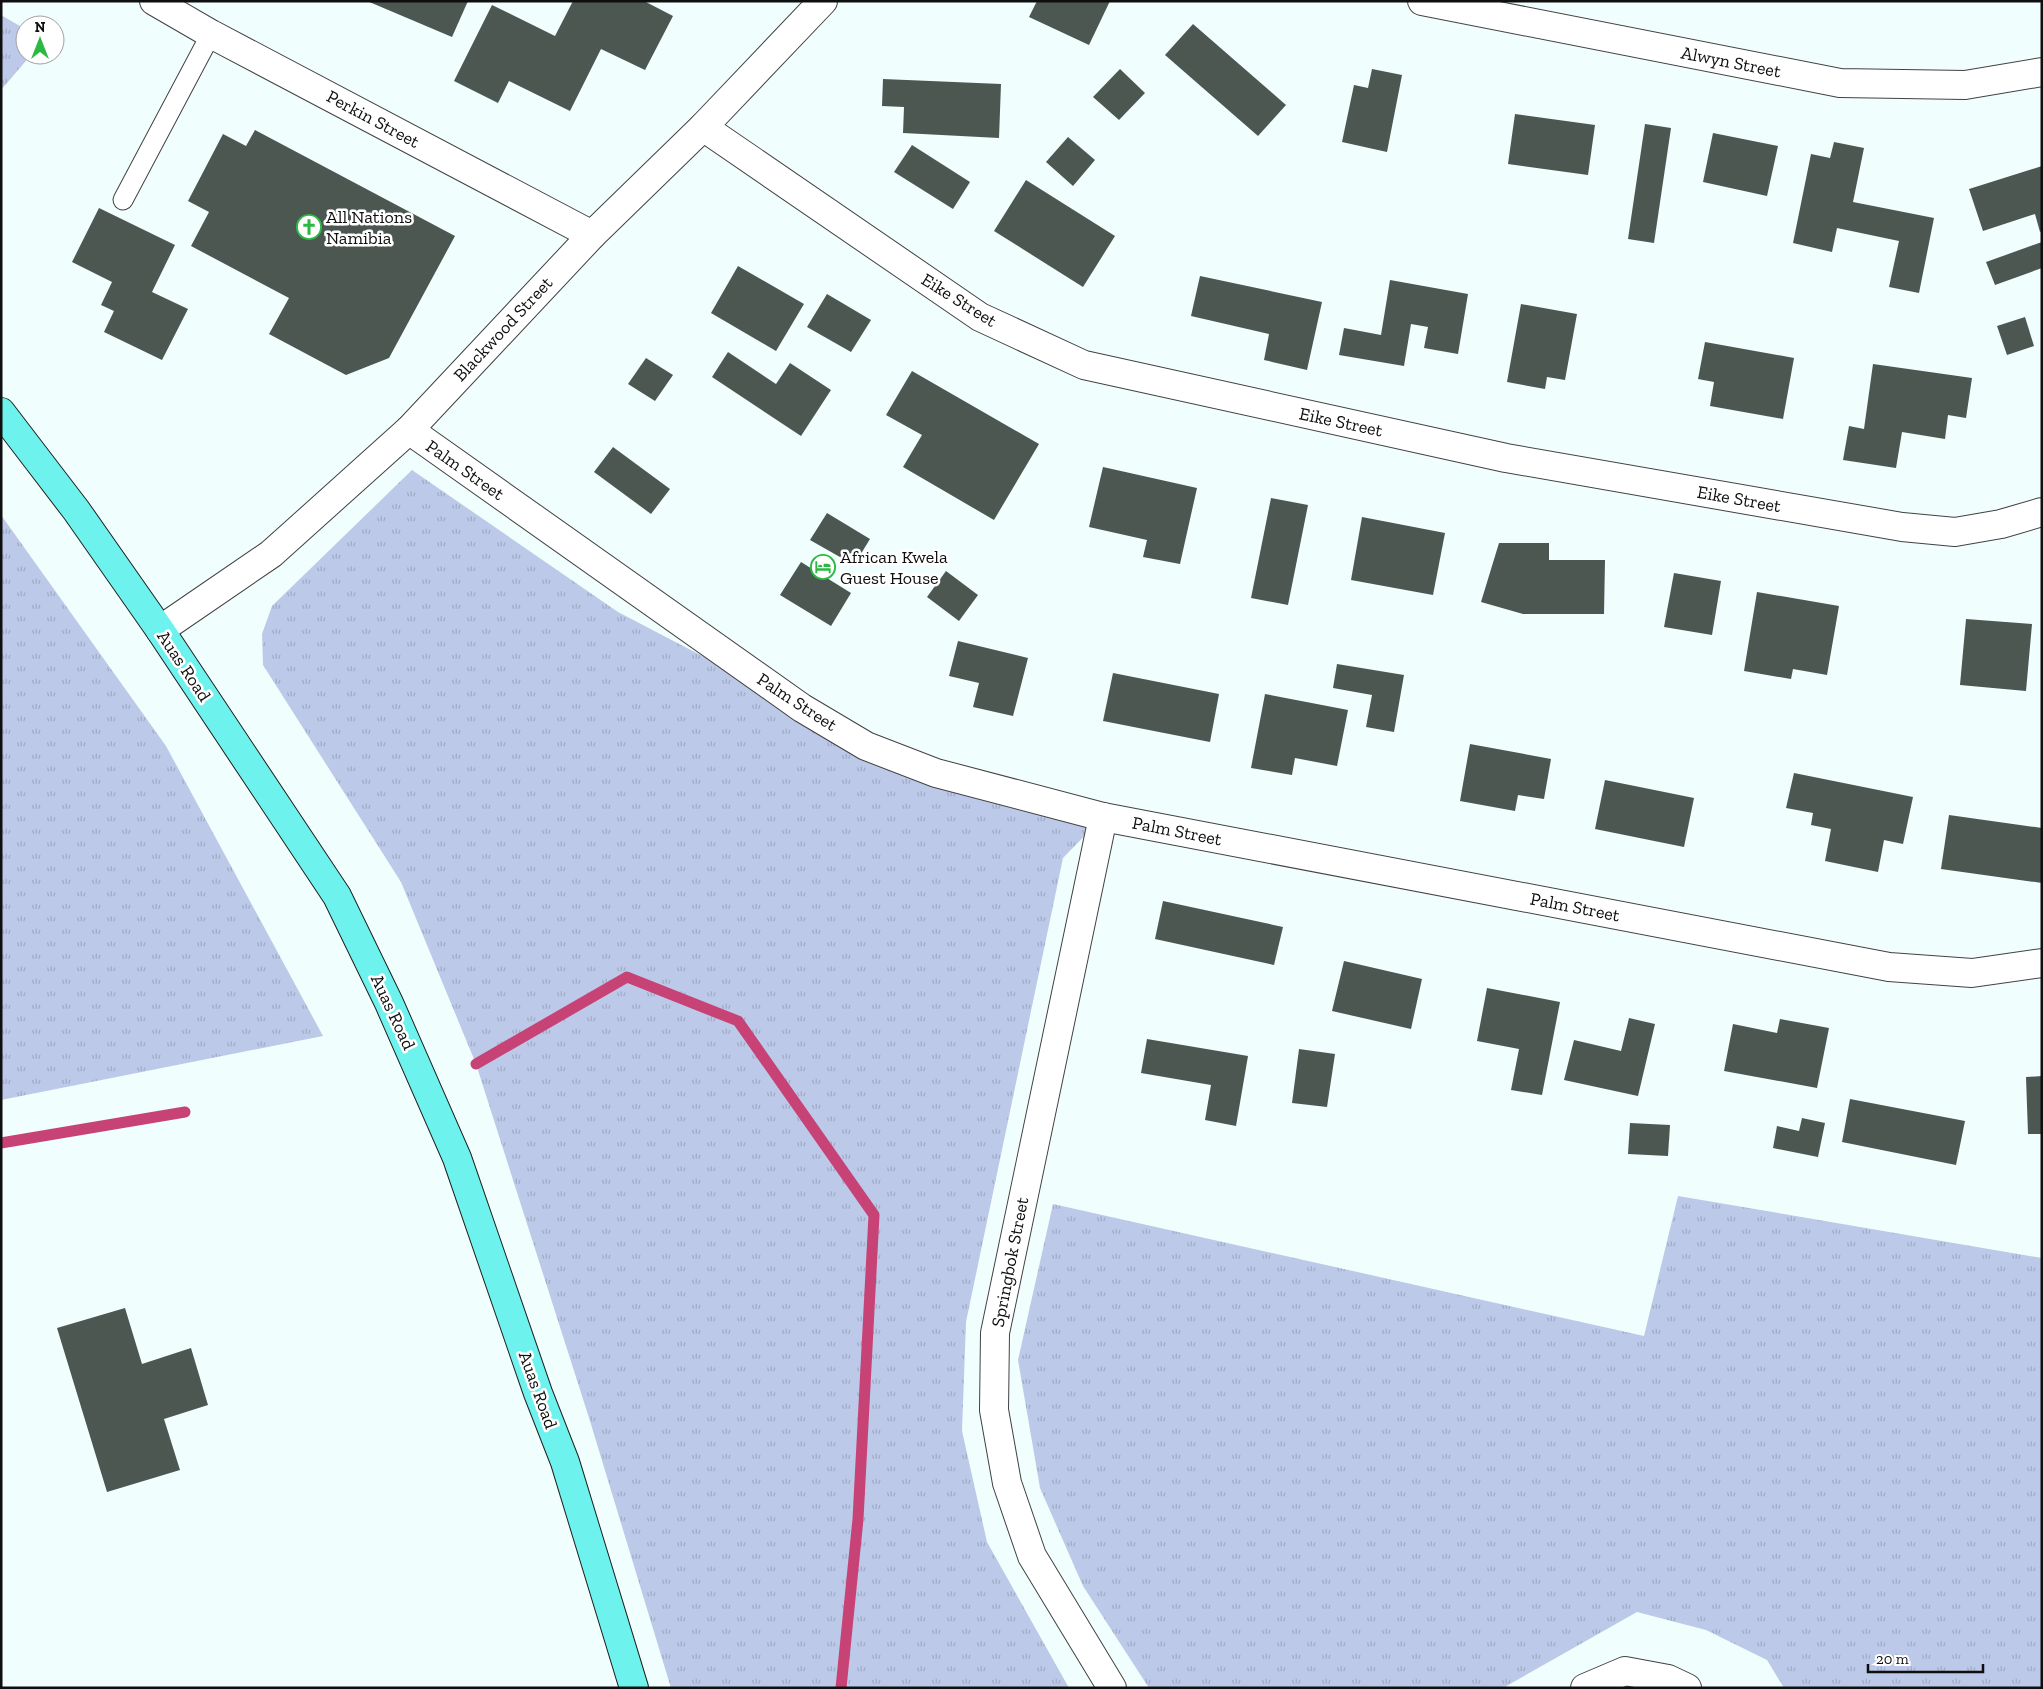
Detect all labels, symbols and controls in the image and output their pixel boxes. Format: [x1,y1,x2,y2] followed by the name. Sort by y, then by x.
[15,15,65,65] north arrow
[35,19,46,36] text: N
[1679,42,1783,83] street label: Alwyn Street
[323,85,424,153] street label: Perkin Street
[326,206,412,249] place label: All Nations Namibia
[296,214,322,240] church icon: All Nations Namibia
[917,268,1001,332] street label: Eike Street
[449,272,557,386] street label: Blackwood Street
[1297,402,1385,442] street label: Eike Street
[422,435,509,505] street label: Palm Street
[1695,481,1783,517] street label: Eike Street
[840,546,948,589] place label: African Kwela Guest House
[810,554,836,580] hotel icon: African Kwela Guest House
[152,626,216,706] street label: Auas Road
[753,668,841,736] street label: Palm Street
[1130,812,1224,851] street label: Palm Street
[1528,888,1622,927] street label: Palm Street
[366,971,420,1053] street label: Auas Road
[987,1195,1033,1329] street label: Springbok Street
[514,1348,562,1432] street label: Auas Road
[1868,1642,1983,1674] scale bar
[1876,1650,1909,1668] text: 20 m

